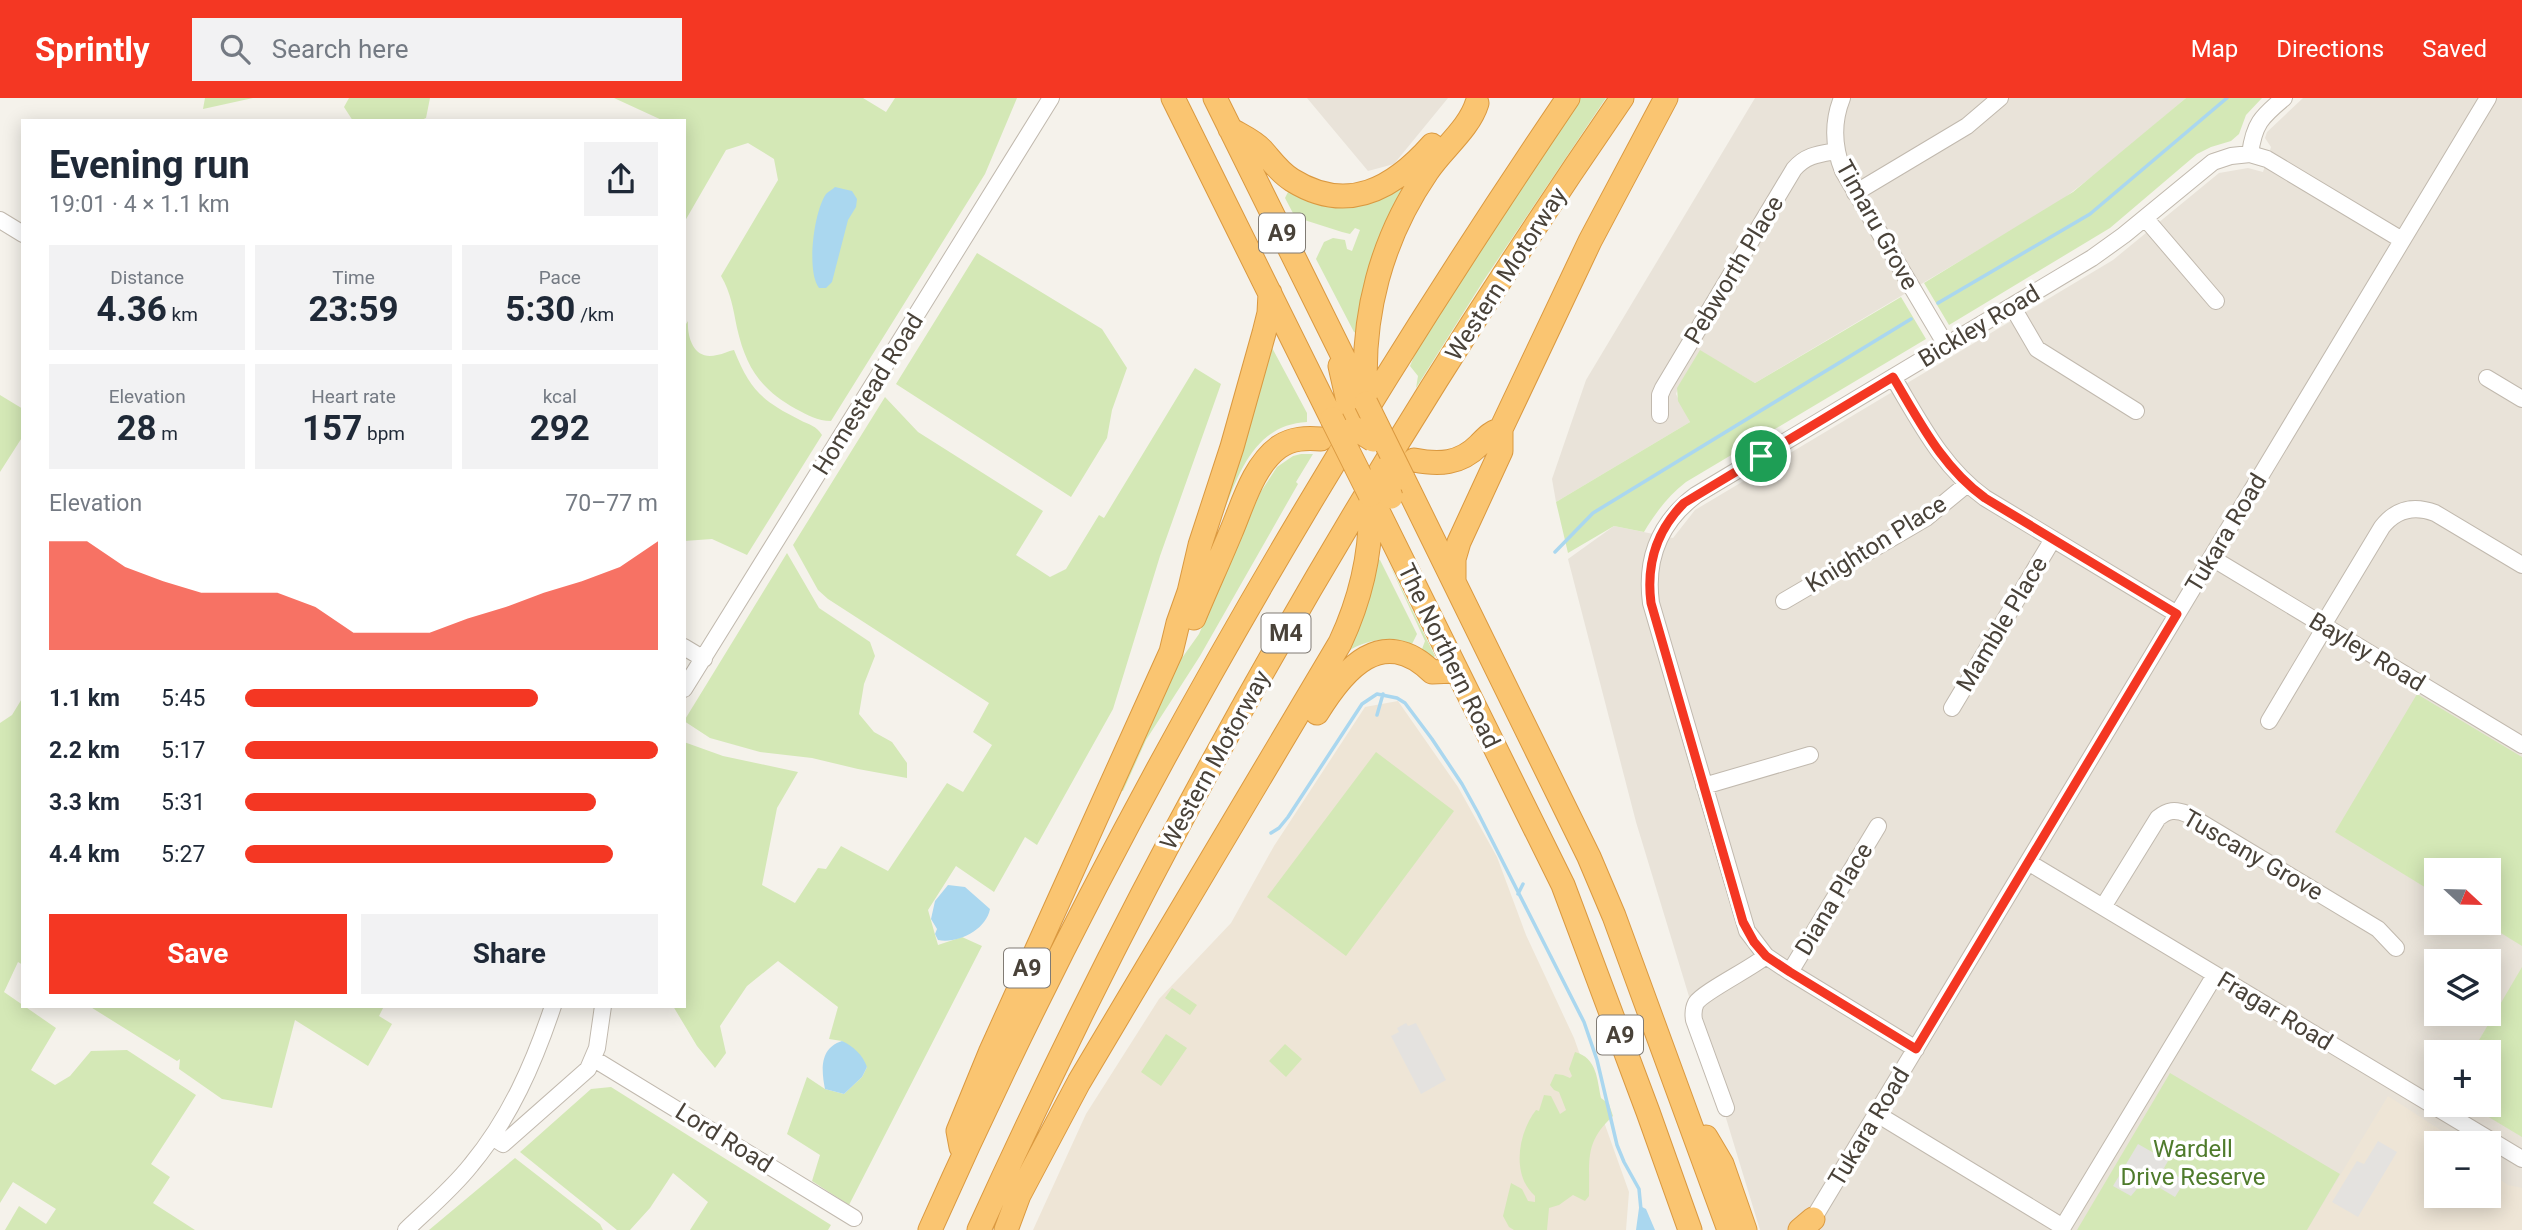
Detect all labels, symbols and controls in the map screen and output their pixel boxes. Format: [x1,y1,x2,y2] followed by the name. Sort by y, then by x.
[192,18,682,81] search box
[35,30,150,69] text: Sprintly
[216,30,254,68] icon: search
[272,34,409,64] text: Search here
[2191,35,2238,63] text: Map
[2276,35,2384,63] text: Directions
[2422,35,2487,63] text: Saved
[584,142,658,216] button: share
[49,143,250,187] text: Evening run
[1830,155,1924,295] street label: Timaru Grove
[1440,182,1573,366] street label: Western Motorway
[49,191,230,218] text: 19:01 · 4 × 1.1 km
[1679,191,1789,349] street label: Pebworth Place
[1259,214,1305,252] road number: A9
[110,266,184,289] text: Distance
[332,266,375,289] text: Time
[539,266,581,289] text: Pace
[1913,279,2045,373] street label: Bickley Road
[96,289,167,330] text: 4.36
[308,289,399,330] text: 23:59
[505,289,575,330] text: 5:30
[167,303,198,326] text: km
[575,303,614,326] text: /km
[807,308,929,480] street label: Homestead Road
[109,385,186,408] text: Elevation
[311,385,396,408] text: Heart rate
[543,385,577,408] text: kcal
[116,408,157,449] text: 28
[302,408,362,449] text: 157
[530,408,590,449] text: 292
[157,422,178,445] text: m
[362,422,405,445] text: bpm
[1731,426,1791,486] pin
[1742,437,1780,475] icon: arrive
[2180,469,2272,597] street label: Tukara Road
[49,490,142,517] text: Elevation
[565,490,658,517] text: 70–77 m
[1801,490,1951,598] street label: Knighton Place
[1951,551,2053,697] street label: Mamble Place
[1392,559,1506,753] street label: The Northern Road
[2304,607,2430,697] street label: Bayley Road
[1262,614,1310,652] road number: M4
[1154,665,1276,854] street label: Western Motorway
[49,685,120,712] text: 1.1 km
[161,685,205,712] text: 5:45
[49,737,120,764] text: 2.2 km
[161,737,205,764] text: 5:17
[49,789,120,816] text: 3.3 km
[161,789,205,816] text: 5:31
[2178,804,2328,906] street label: Tuscany Grove
[1789,838,1879,960] street label: Diana Place
[49,841,120,868] text: 4.4 km
[161,841,205,868] text: 5:27
[2424,858,2501,934] north arrow
[2424,858,2501,1208] map controls
[49,914,347,994] button: Save
[361,914,658,994] button: Share
[1004,948,1050,988] road number: A9
[2424,949,2501,1026] button: layers
[2212,966,2338,1056] street label: Fragar Road
[1597,1016,1643,1054] road number: A9
[2424,1040,2501,1117] button: +
[1823,1063,1915,1191] street label: Tukara Road
[670,1097,778,1179] street label: Lord Road
[2424,1131,2501,1208] button: −
[2120,1135,2266,1191] park label: Wardell Drive Reserve

